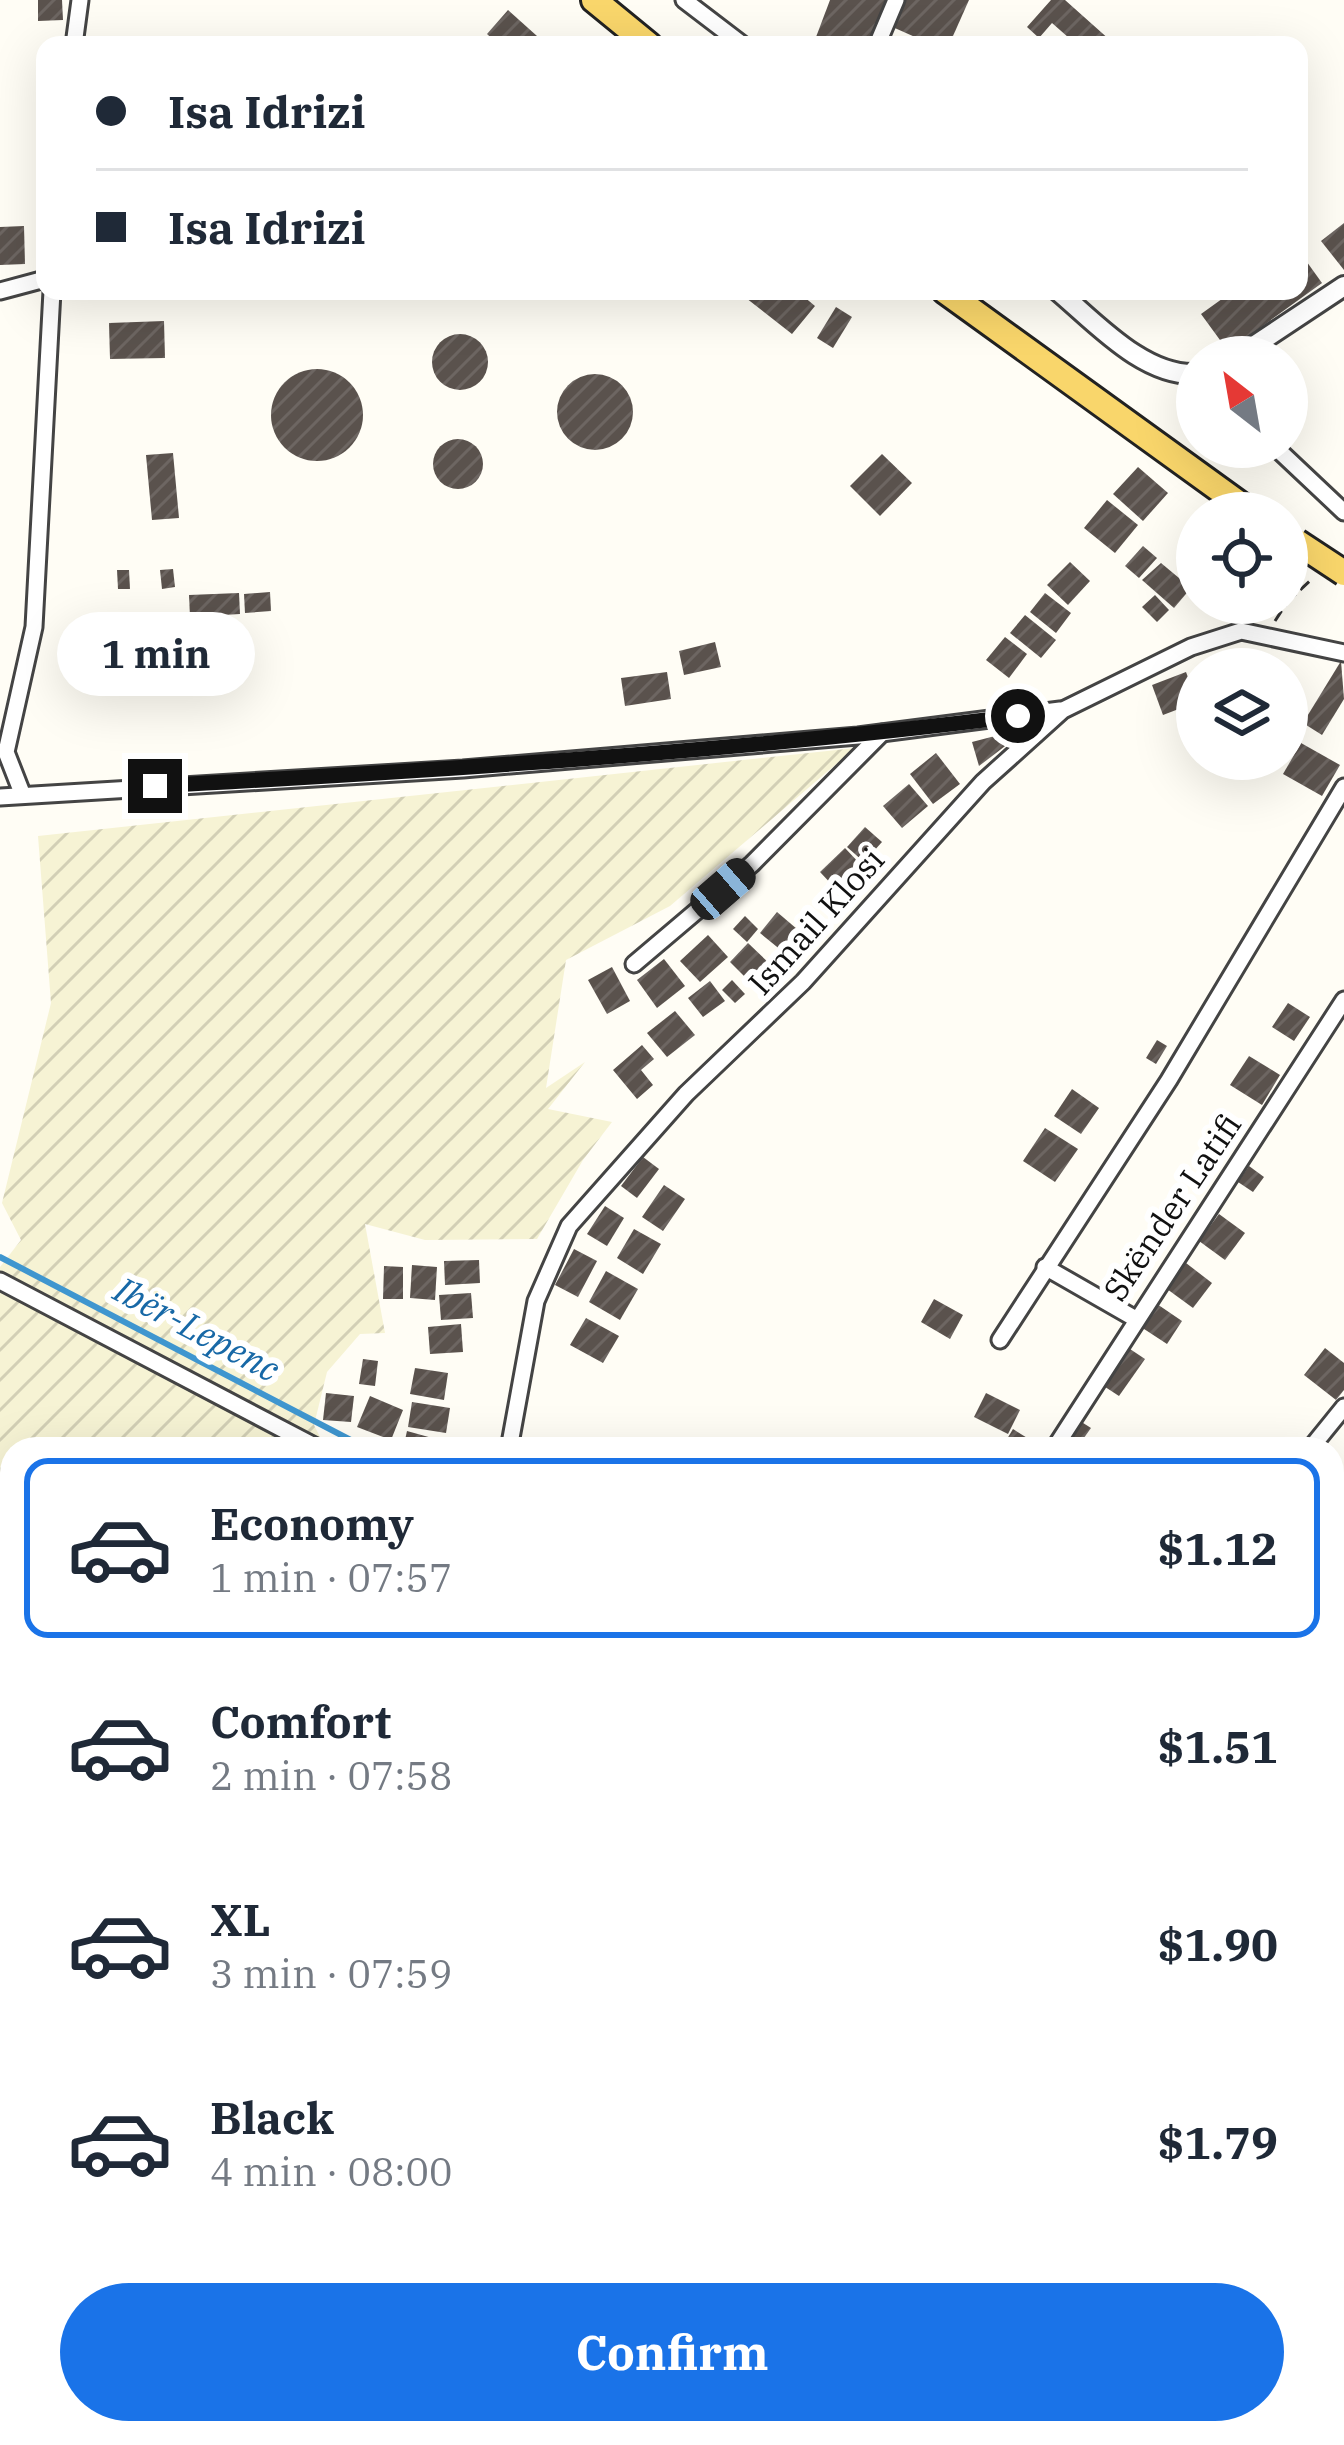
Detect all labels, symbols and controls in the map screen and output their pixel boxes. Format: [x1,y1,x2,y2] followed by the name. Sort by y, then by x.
[168,82,365,140] text: Isa Idrizi
[168,198,365,256] text: Isa Idrizi
[1176,336,1308,468] north arrow
[1176,336,1308,780] map controls
[1176,492,1308,624] button: locate
[56,612,254,696] callout: 1 min
[101,628,211,679] text: 1 min
[1176,648,1308,780] button: layers
[991,689,1045,743] route start
[128,759,182,813] route end
[738,838,893,1003] street label: Ismail Klosi
[684,852,762,926] car
[1093,1105,1250,1309] street label: Skënder Latifi
[106,1265,289,1392] water label: Ibër-Lepenc
[66,1494,174,1602] icon: car
[210,1494,414,1552] text: Economy
[1158,1519,1278,1577] text: $1.12
[210,1552,452,1603] text: 1 min · 07:57
[66,1692,174,1800] icon: car
[210,1692,391,1750] text: Comfort
[1158,1717,1278,1775] text: $1.51
[210,1750,452,1801] text: 2 min · 07:58
[66,1890,174,1998] icon: car
[210,1890,271,1948] text: XL
[1158,1915,1278,1973] text: $1.90
[210,1948,452,1999] text: 3 min · 07:59
[66,2088,174,2196] icon: car
[210,2088,334,2146] text: Black
[1158,2113,1278,2171] text: $1.79
[210,2146,452,2197] text: 4 min · 08:00
[60,2283,1284,2421] button: Confirm

